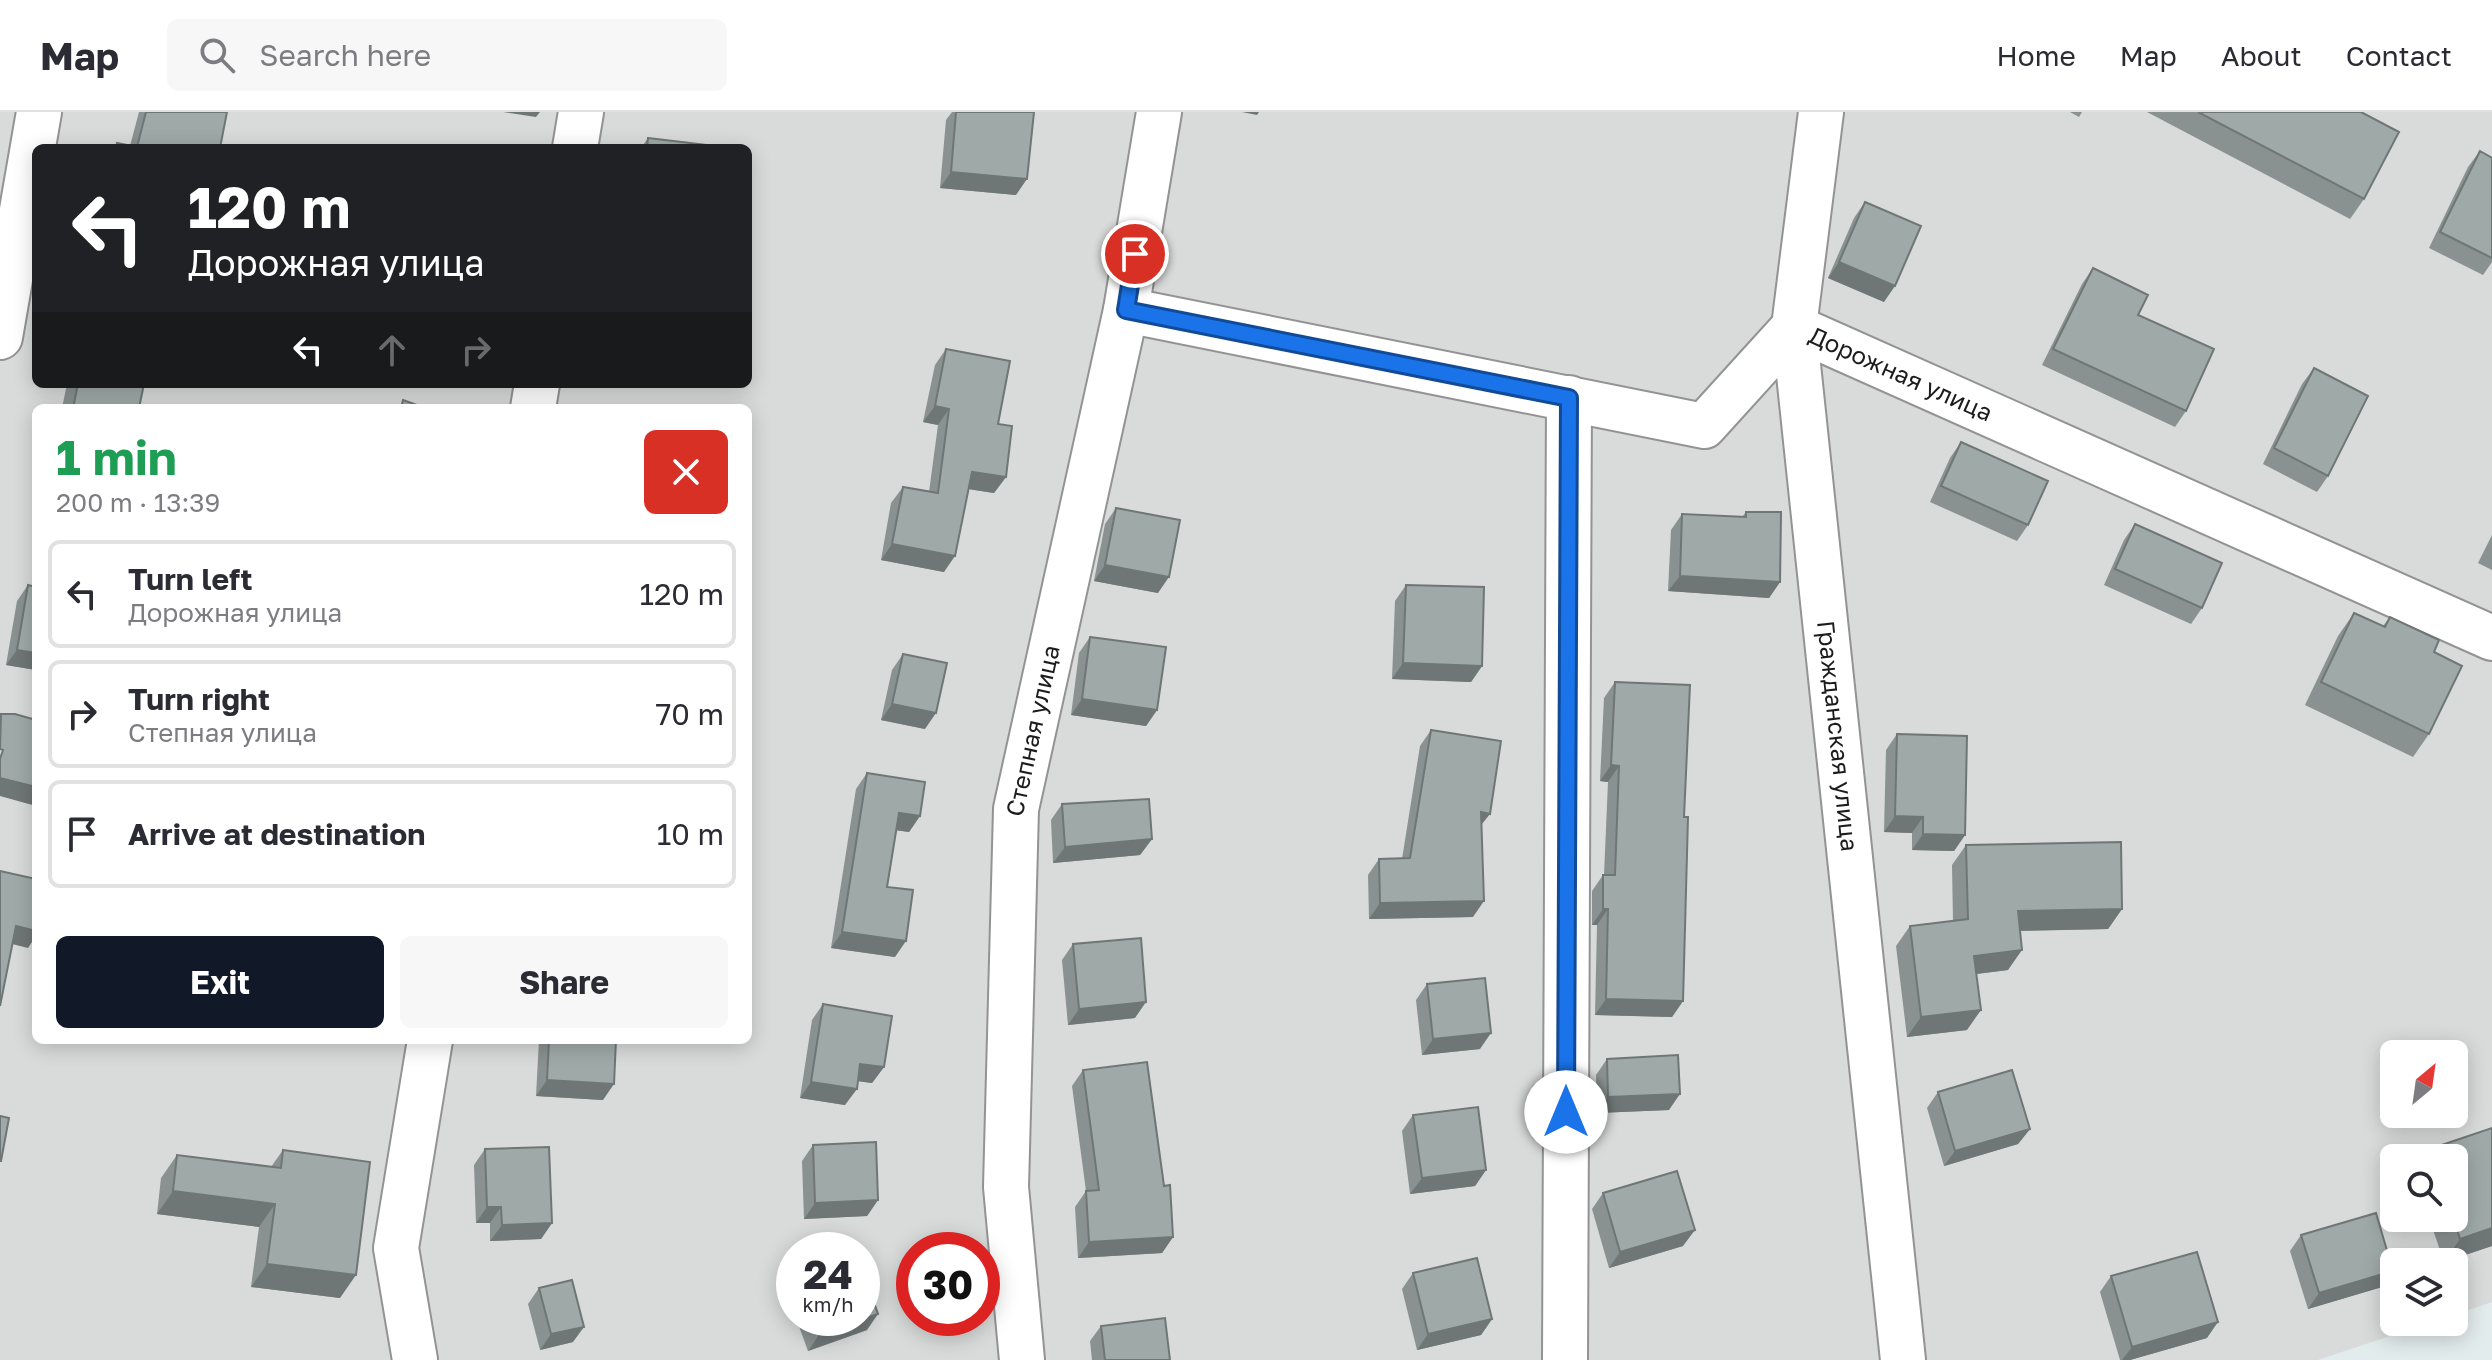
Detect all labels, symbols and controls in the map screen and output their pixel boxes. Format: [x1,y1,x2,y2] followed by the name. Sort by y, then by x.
[167,19,727,91] search box
[40,33,119,78] text: Map
[195,33,239,77] icon: search
[259,37,431,73] text: Search here
[1997,39,2076,72] text: Home
[2120,39,2177,72] text: Map
[2221,39,2302,72] text: About
[2346,39,2452,72] text: Contact
[188,173,350,240] text: 120 m
[56,176,160,280] icon: left
[1101,220,1169,288] pin
[1113,232,1157,276] icon: arrive
[188,241,485,284] text: Дорожная улица
[1805,320,1997,427] street label: Дорожная улица
[286,328,330,372] icon: left
[370,328,414,372] icon: ahead
[454,328,498,372] icon: right
[56,428,177,486] text: 1 min
[644,430,728,514] button: close
[56,487,220,518] text: 200 m · 13:39
[128,561,253,597] text: Turn left
[60,572,104,616] icon: left
[639,576,724,612] text: 120 m
[128,597,342,628] text: Дорожная улица
[1812,619,1865,853] street label: Гражданская улица
[999,642,1065,819] street label: Степная улица
[128,681,270,717] text: Turn right
[60,692,104,736] icon: right
[655,696,724,732] text: 70 m
[128,717,317,748] text: Степная улица
[60,812,104,856] icon: arrive
[128,816,425,852] text: Arrive at destination
[657,816,724,852] text: 10 m
[56,936,384,1028] button: Exit
[400,936,728,1028] button: Share
[2380,1040,2468,1128] north arrow
[2380,1040,2468,1336] map controls
[1524,1070,1608,1154] position arrow
[2380,1144,2468,1232] button: search
[896,1232,1000,1336] speed limit sign: 30
[2380,1248,2468,1336] button: layers
[803,1250,853,1298] text: 24
[803,1292,853,1316] text: km/h

